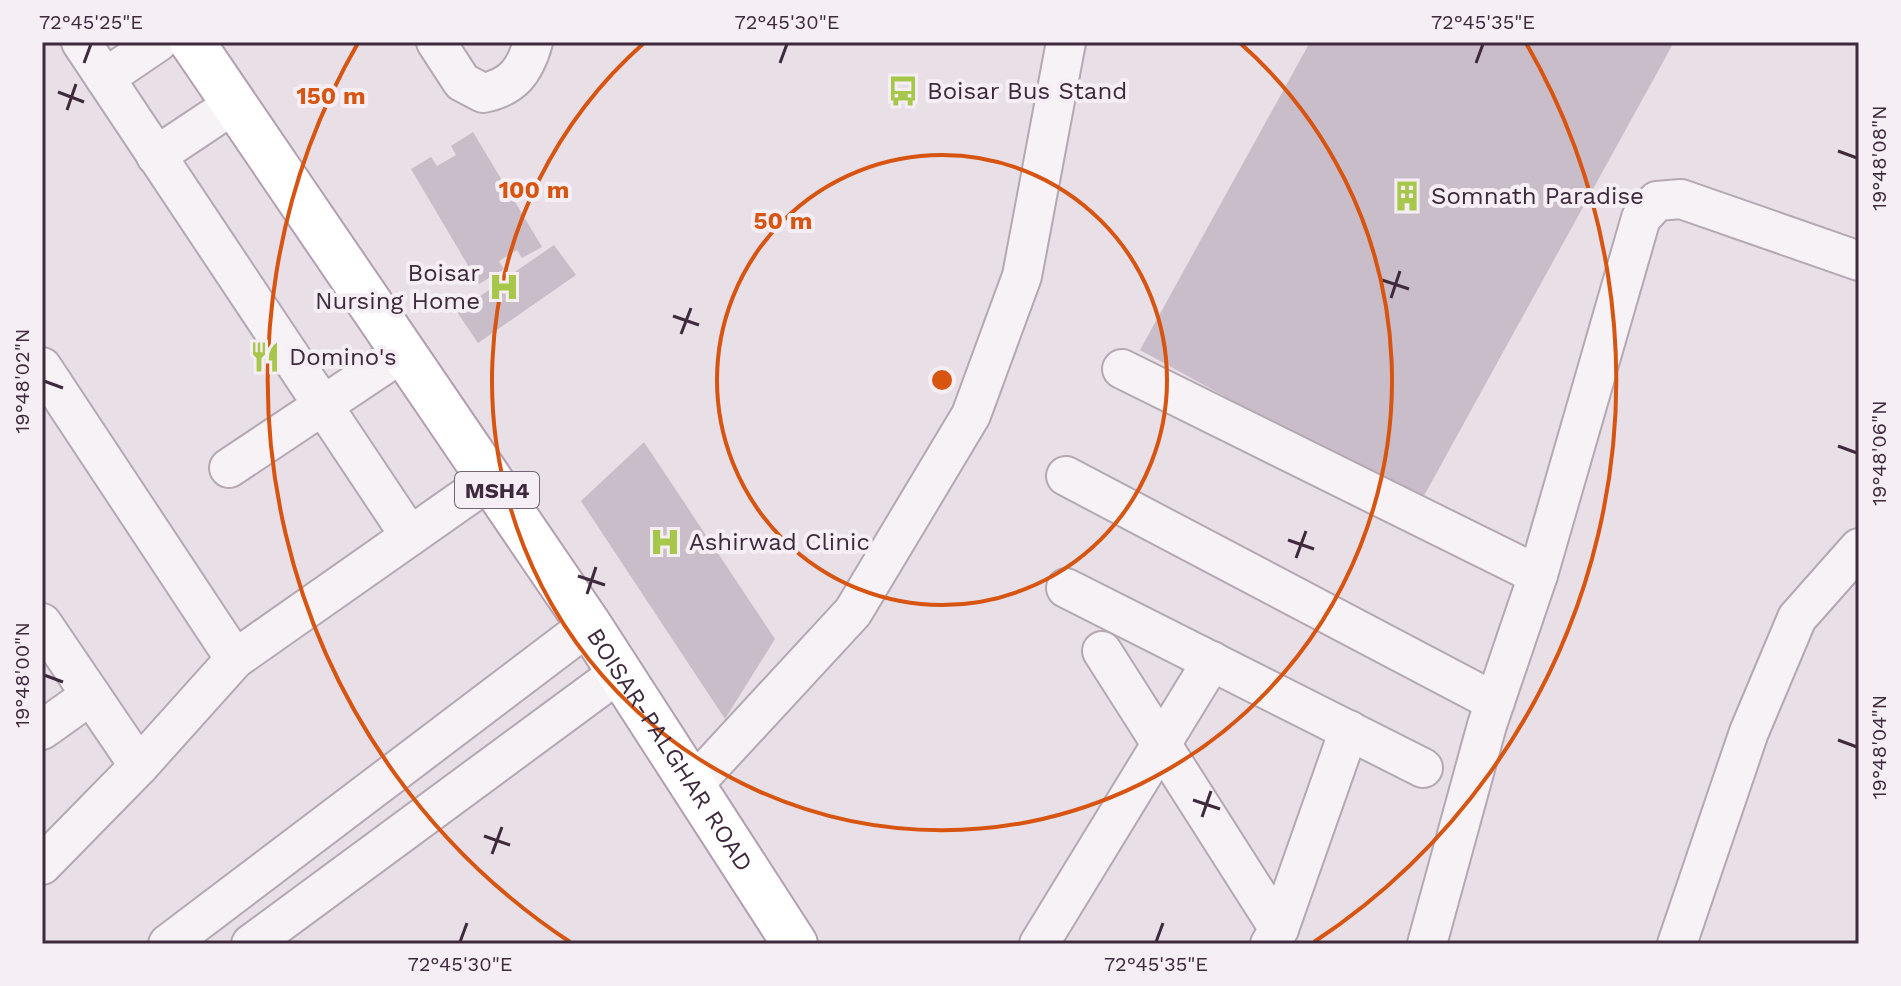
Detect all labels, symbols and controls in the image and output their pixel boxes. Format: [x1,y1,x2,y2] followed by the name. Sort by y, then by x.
[39,10,143,34] text: 72°45'25"E
[734,10,840,34] text: 72°45'30"E
[1431,10,1535,34] text: 72°45'35"E
[886,74,920,108] bus stop icon: Boisar Bus Stand
[927,77,1127,105] place label: Boisar Bus Stand
[296,82,366,110] text: 150 m
[1867,105,1891,211] text: 19°48'08"N
[499,176,569,204] text: 100 m
[1390,179,1424,213] building icon: Somnath Paradise
[1431,182,1644,210] place label: Somnath Paradise
[754,207,812,235] text: 50 m
[315,259,480,315] place label: Boisar Nursing Home
[487,270,521,304] hospital icon: Boisar Nursing Home
[10,329,34,433] text: 19°48'02"N
[248,340,282,374] restaurant icon: Domino's
[289,343,397,371] place label: Domino's
[928,366,956,394] centre of rings
[1867,400,1891,506] text: 19°48'06"N
[455,472,539,508] road number: MSH4
[648,525,682,559] hospital icon: Ashirwad Clinic
[689,528,870,556] place label: Ashirwad Clinic
[10,622,34,728] text: 19°48'00"N
[581,623,758,877] street label: BOISAR-PALGHAR ROAD
[1867,695,1891,799] text: 19°48'04"N
[407,952,513,976] text: 72°45'30"E
[1104,952,1208,976] text: 72°45'35"E

